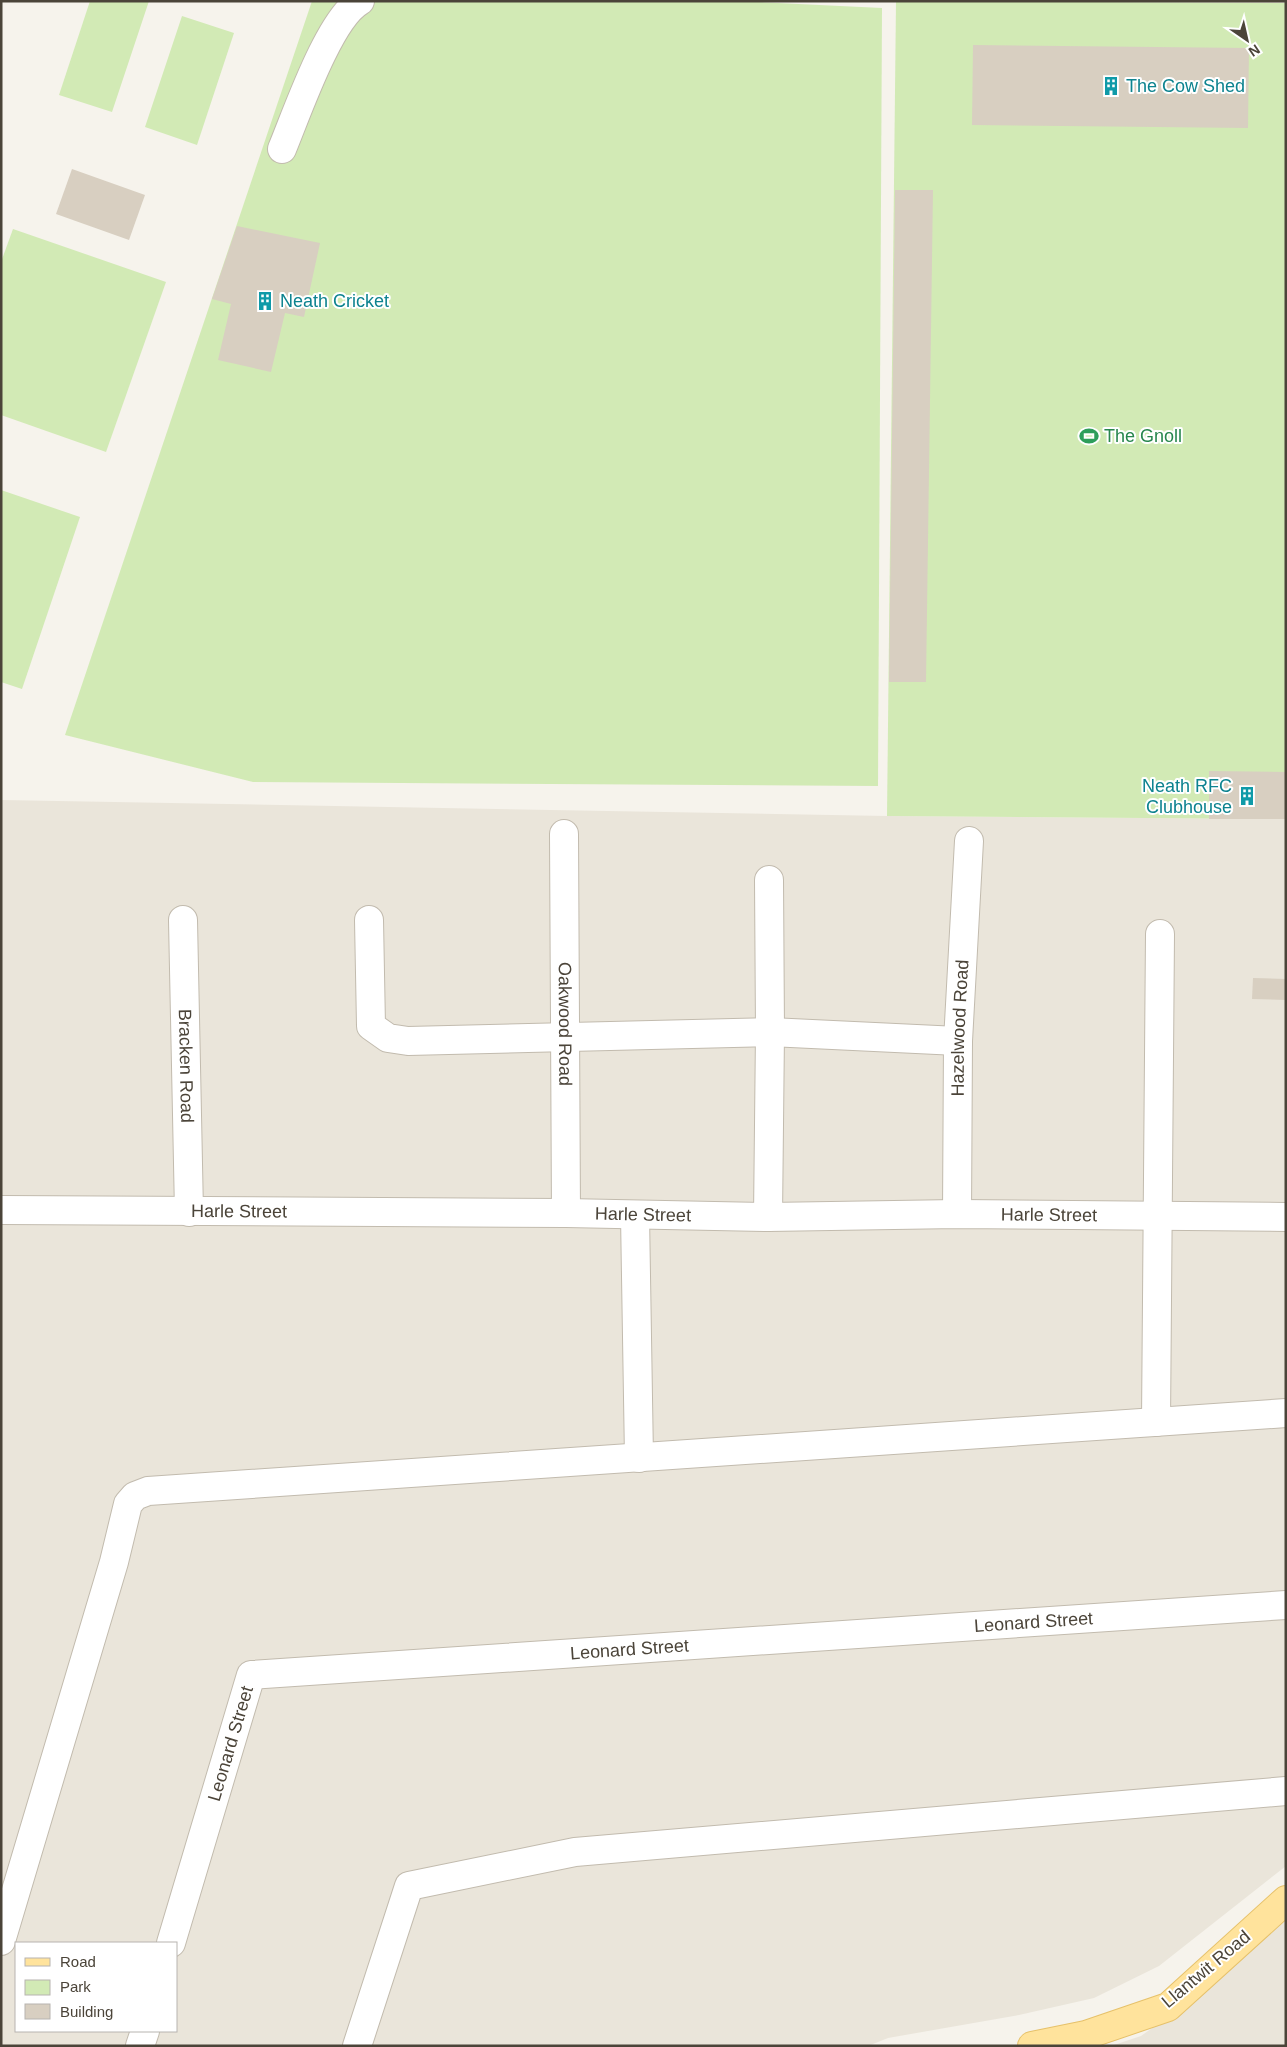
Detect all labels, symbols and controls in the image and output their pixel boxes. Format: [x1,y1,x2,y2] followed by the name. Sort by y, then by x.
[1222,15,1272,65] north arrow
[1246,41,1263,60] text: N
[1100,75,1122,97] building icon: The Cow Shed
[1126,76,1245,96] place label: The Cow Shed
[254,290,276,312] building icon: Neath Cricket
[280,291,389,311] place label: Neath Cricket
[1078,425,1100,447] sports icon: The Gnoll
[1104,426,1182,446] place label: The Gnoll
[1142,776,1232,817] place label: Neath RFC Clubhouse
[1236,785,1258,807] building icon: Neath RFC Clubhouse
[948,959,972,1097] street label: Hazelwood Road
[555,962,575,1086] street label: Oakwood Road
[175,1009,197,1123] street label: Bracken Road
[191,1201,287,1222] street label: Harle Street
[595,1204,691,1225] street label: Harle Street
[1001,1204,1097,1225] street label: Harle Street
[973,1608,1094,1636] street label: Leonard Street
[569,1635,690,1663] street label: Leonard Street
[204,1684,257,1804] street label: Leonard Street
[1158,1926,1254,2012] street label: Llantwit Road
[15,1942,178,2032] legend
[60,1953,96,1970] text: Road
[60,1978,91,1995] text: Park
[60,2003,113,2020] text: Building

